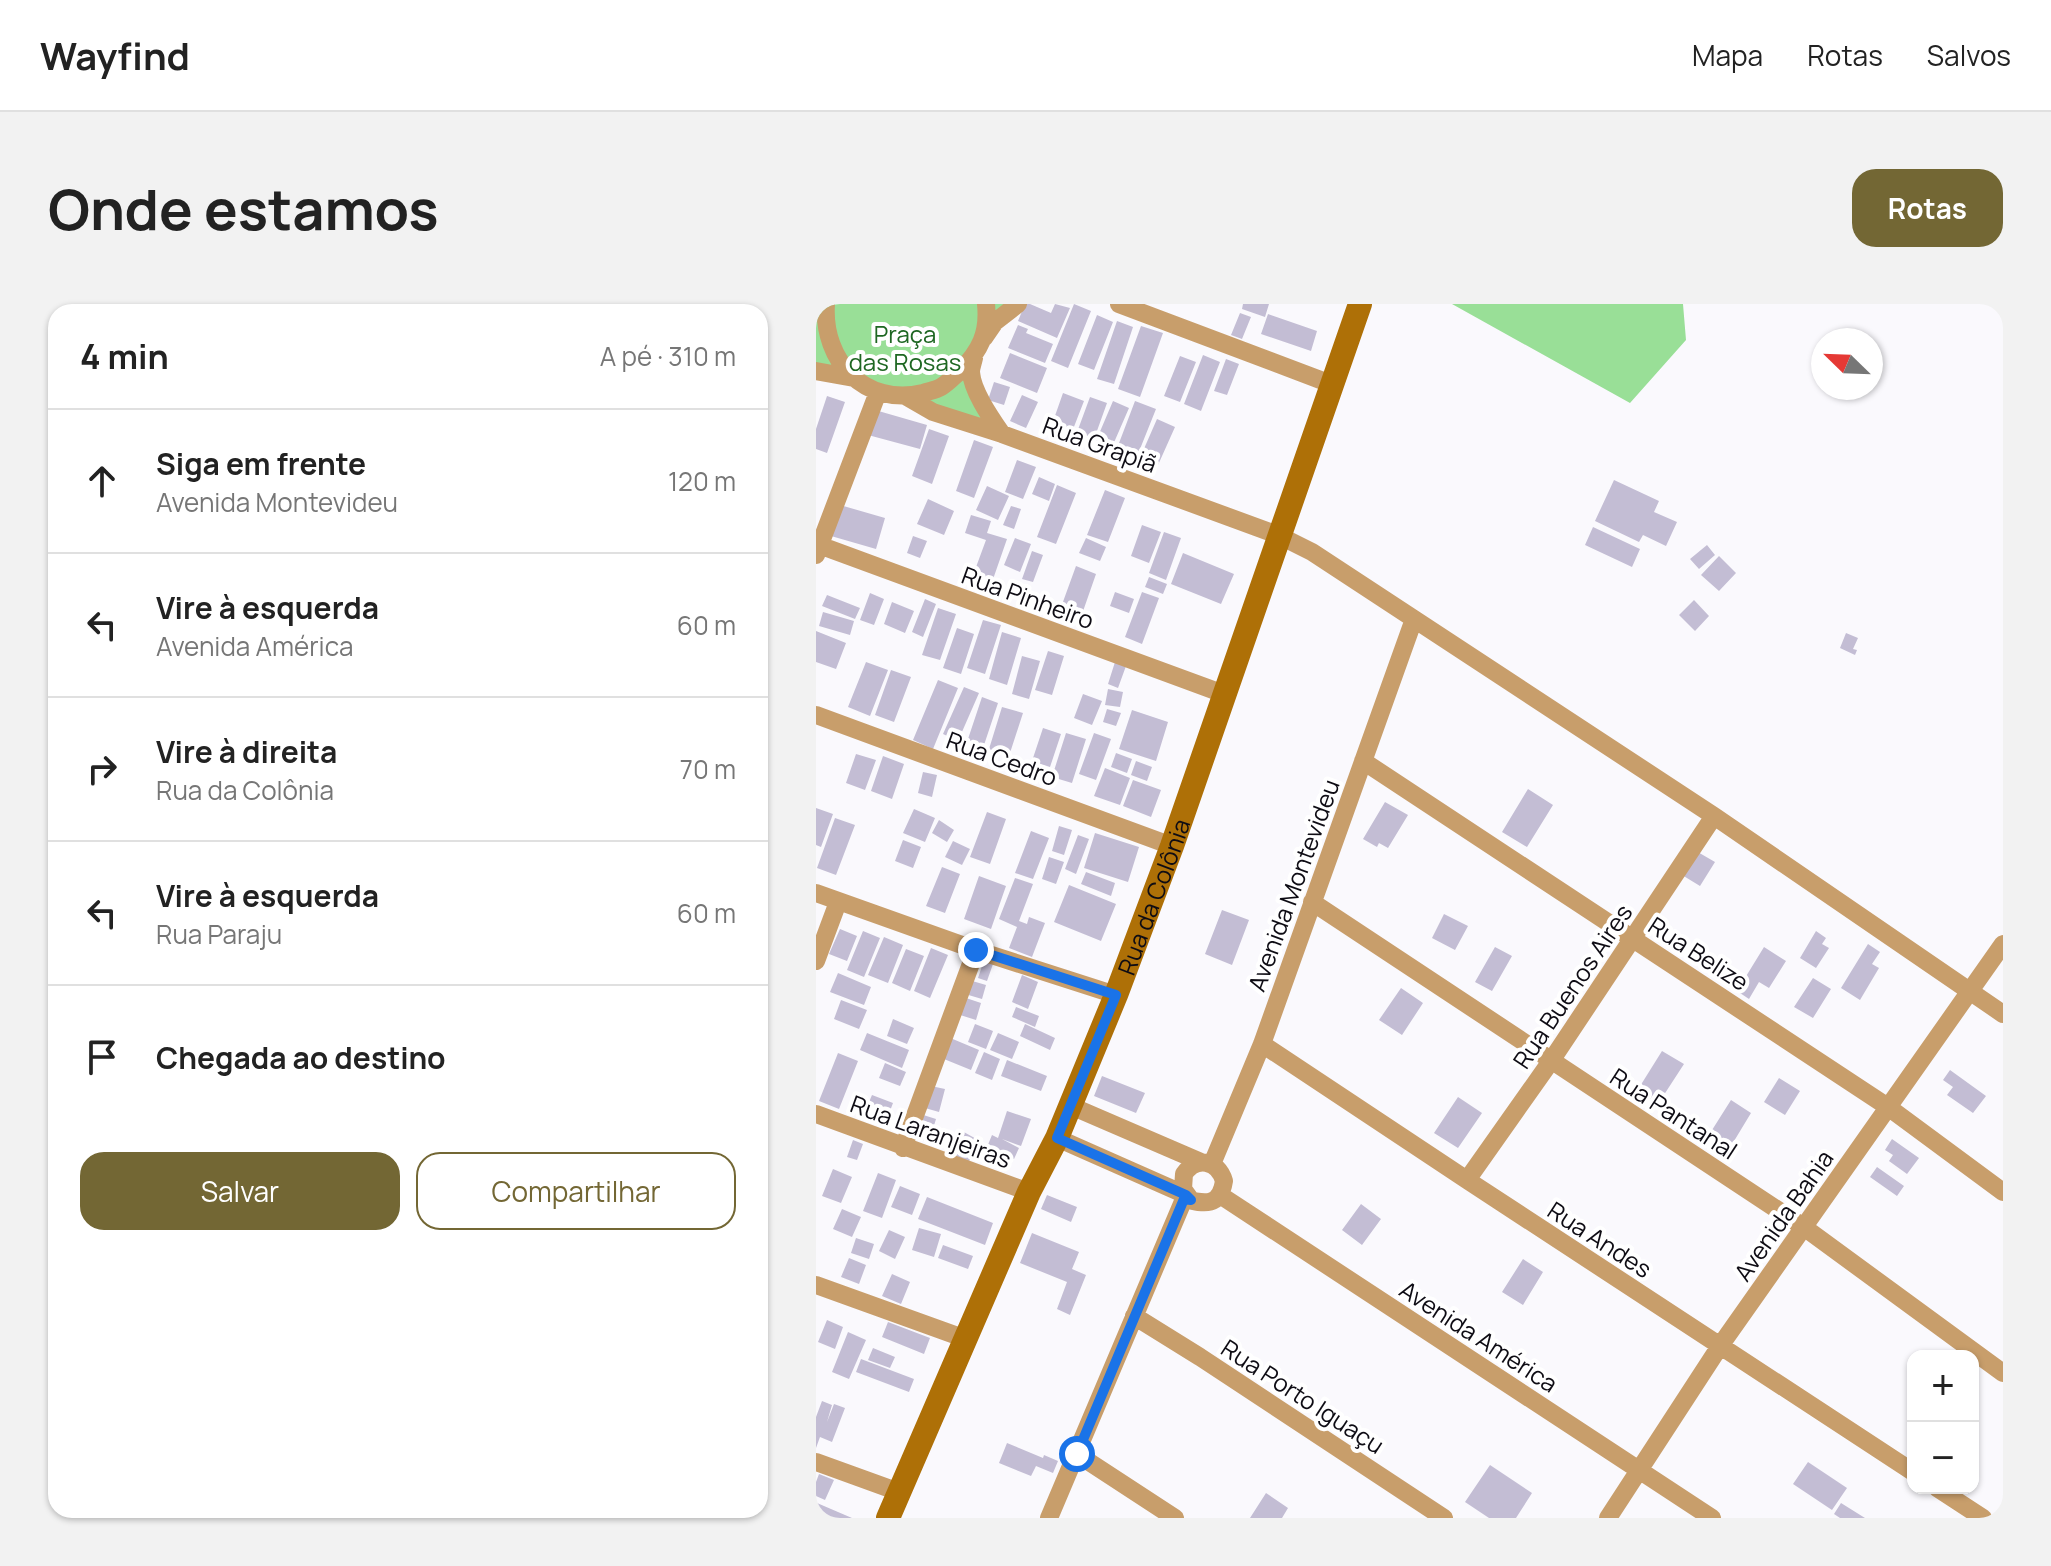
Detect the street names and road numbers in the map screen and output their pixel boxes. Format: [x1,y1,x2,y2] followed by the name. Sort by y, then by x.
[1038,408,1162,480] street label: Rua Grapiã
[957,558,1099,636] street label: Rua Pinheiro
[942,723,1062,793] street label: Rua Cedro
[1239,774,1347,996] street label: Avenida Montevideu
[1109,814,1197,979] street label: Rua da Colônia
[1505,897,1639,1075] street label: Rua Buenos Aires
[1643,908,1755,998] street label: Rua Belize
[1604,1060,1744,1166] street label: Rua Pantanal
[846,1087,1016,1175] street label: Rua Laranjeiras
[1726,1143,1840,1287] street label: Avenida Bahia
[1542,1193,1658,1285] street label: Rua Andes
[1394,1273,1564,1399] street label: Avenida América
[1215,1331,1391,1461] street label: Rua Porto Iguaçu

